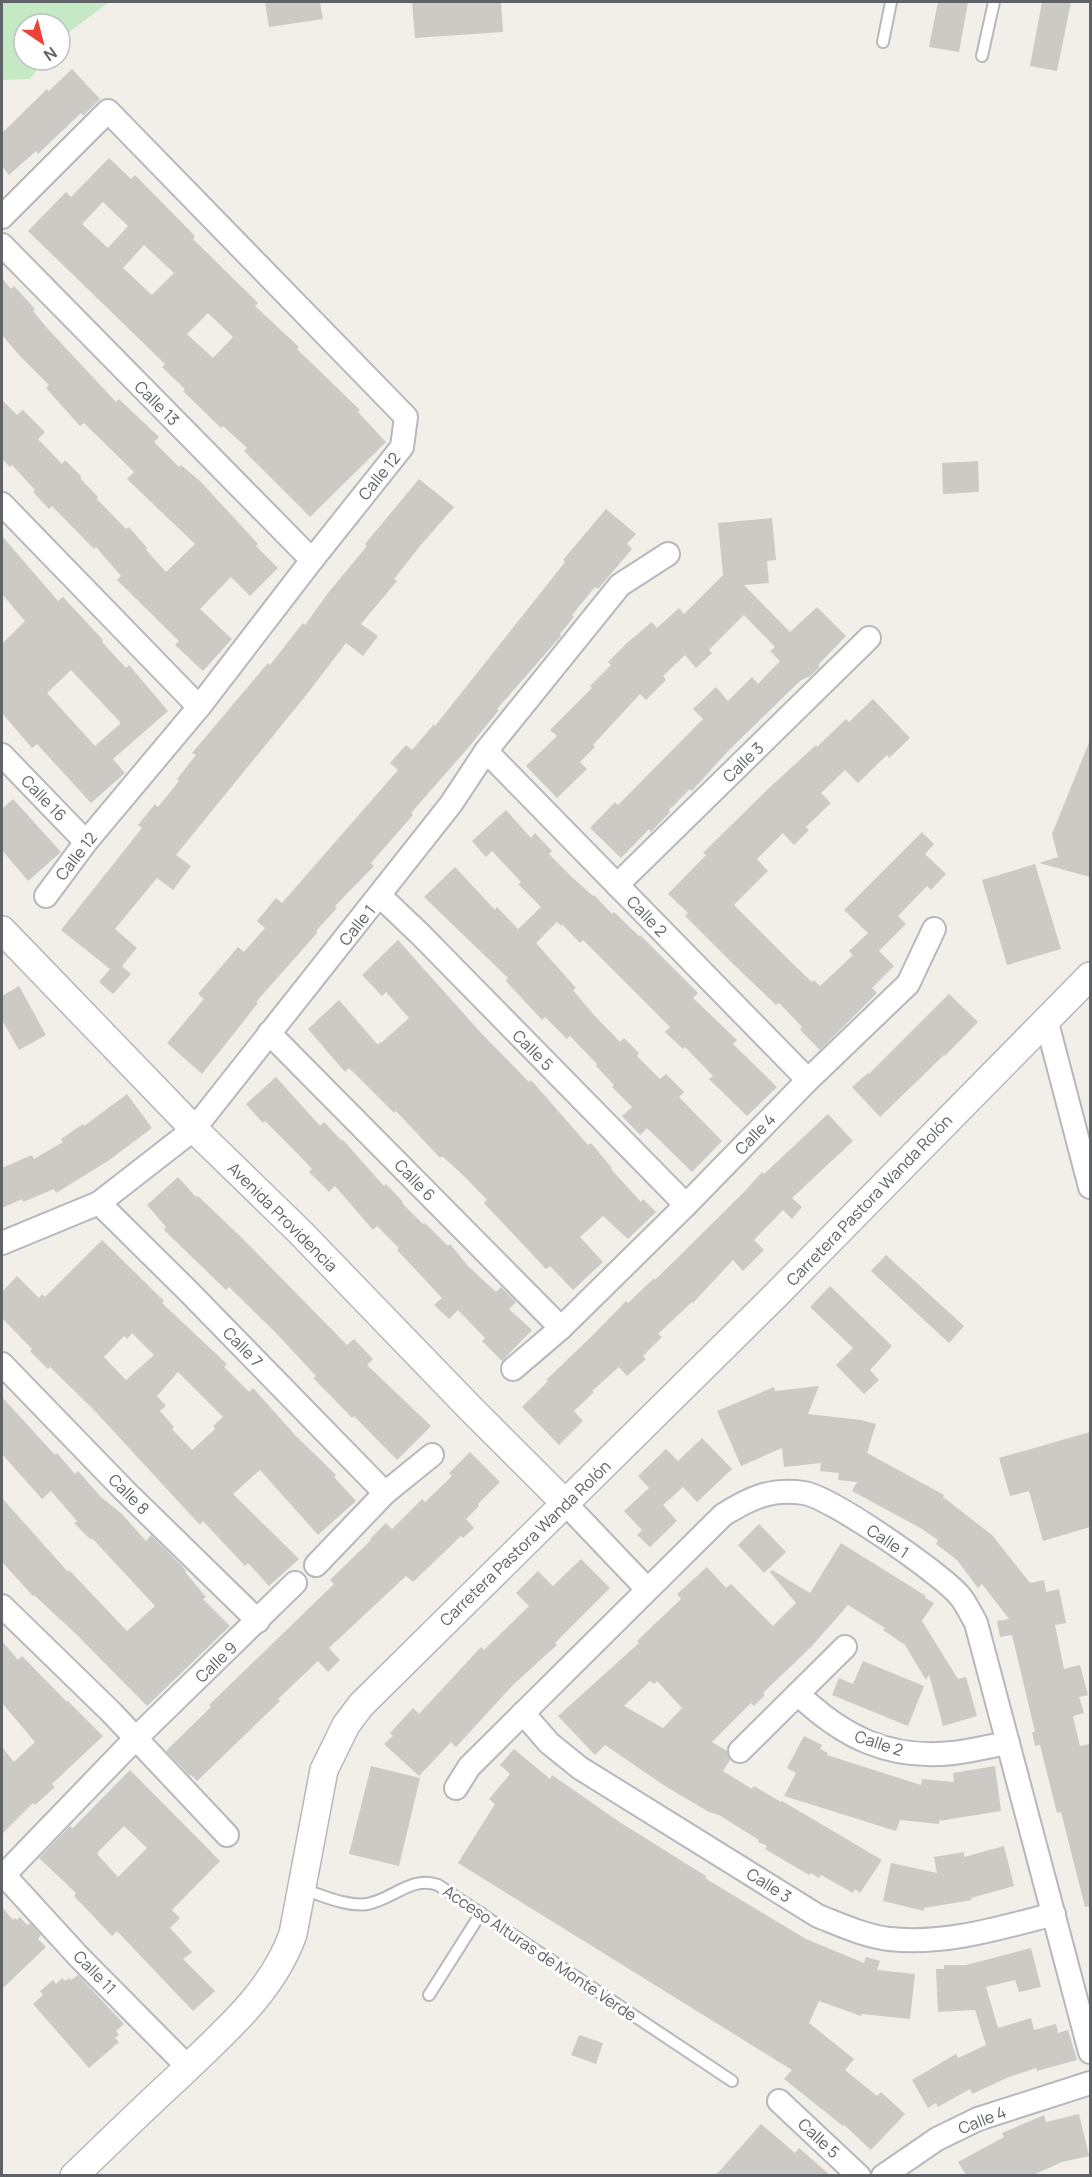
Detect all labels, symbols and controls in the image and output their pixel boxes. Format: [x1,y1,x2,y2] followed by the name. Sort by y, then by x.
[12,12,72,72] north arrow
[40,42,62,67] text: N
[130,376,184,430] street label: Calle 13
[353,447,405,505] street label: Calle 12
[718,737,768,787] street label: Calle 3
[16,770,72,826] street label: Calle 16
[50,827,102,885] street label: Calle 12
[622,891,672,941] street label: Calle 2
[334,900,380,950] street label: Calle 1
[508,1025,558,1075] street label: Calle 5
[730,1108,780,1160] street label: Calle 4
[781,1110,957,1290] street label: Carretera Pastora Wanda Rolón
[390,1154,440,1206] street label: Calle 6
[223,1157,343,1277] street label: Avenida Providencia
[218,1322,268,1372] street label: Calle 7
[435,1455,615,1631] street label: Carretera Pastora Wanda Rolón
[104,1469,154,1519] street label: Calle 8
[863,1519,913,1563] street label: Calle 1
[190,1637,242,1687] street label: Calle 9
[852,1725,906,1761] street label: Calle 2
[742,1863,796,1907] street label: Calle 3
[439,1880,641,2026] street label: Acceso Alturas de Monte Verde
[69,1945,121,1999] street label: Calle 11
[955,2101,1009,2139] street label: Calle 4
[793,2113,845,2163] street label: Calle 5

